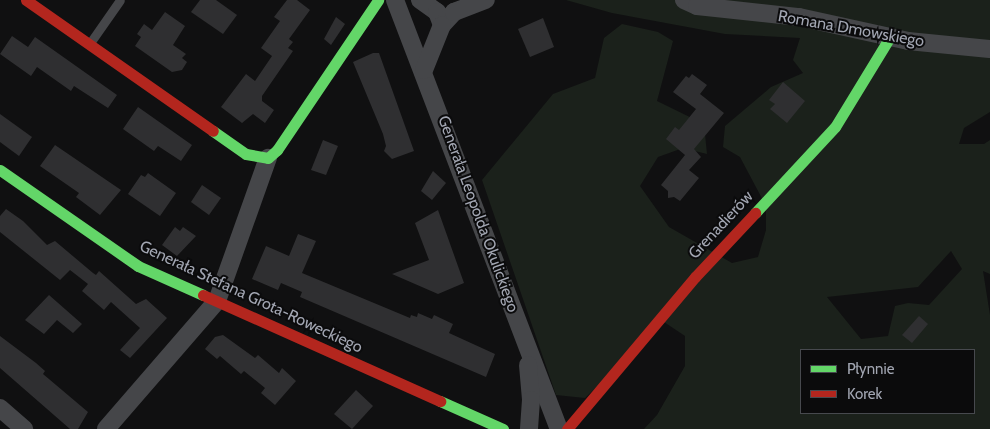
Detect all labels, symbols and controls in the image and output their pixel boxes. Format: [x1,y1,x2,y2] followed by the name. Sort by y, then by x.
[776,7,926,51] street label: Romana Dmowskiego
[433,113,523,315] street label: Generała Leopolda Okulickiego
[685,187,757,263] street label: Grenadierów
[136,237,366,357] street label: Generała Stefana Grota-Roweckiego
[800,349,975,414] legend
[847,360,894,378] text: Płynnie
[847,385,882,403] text: Korek

